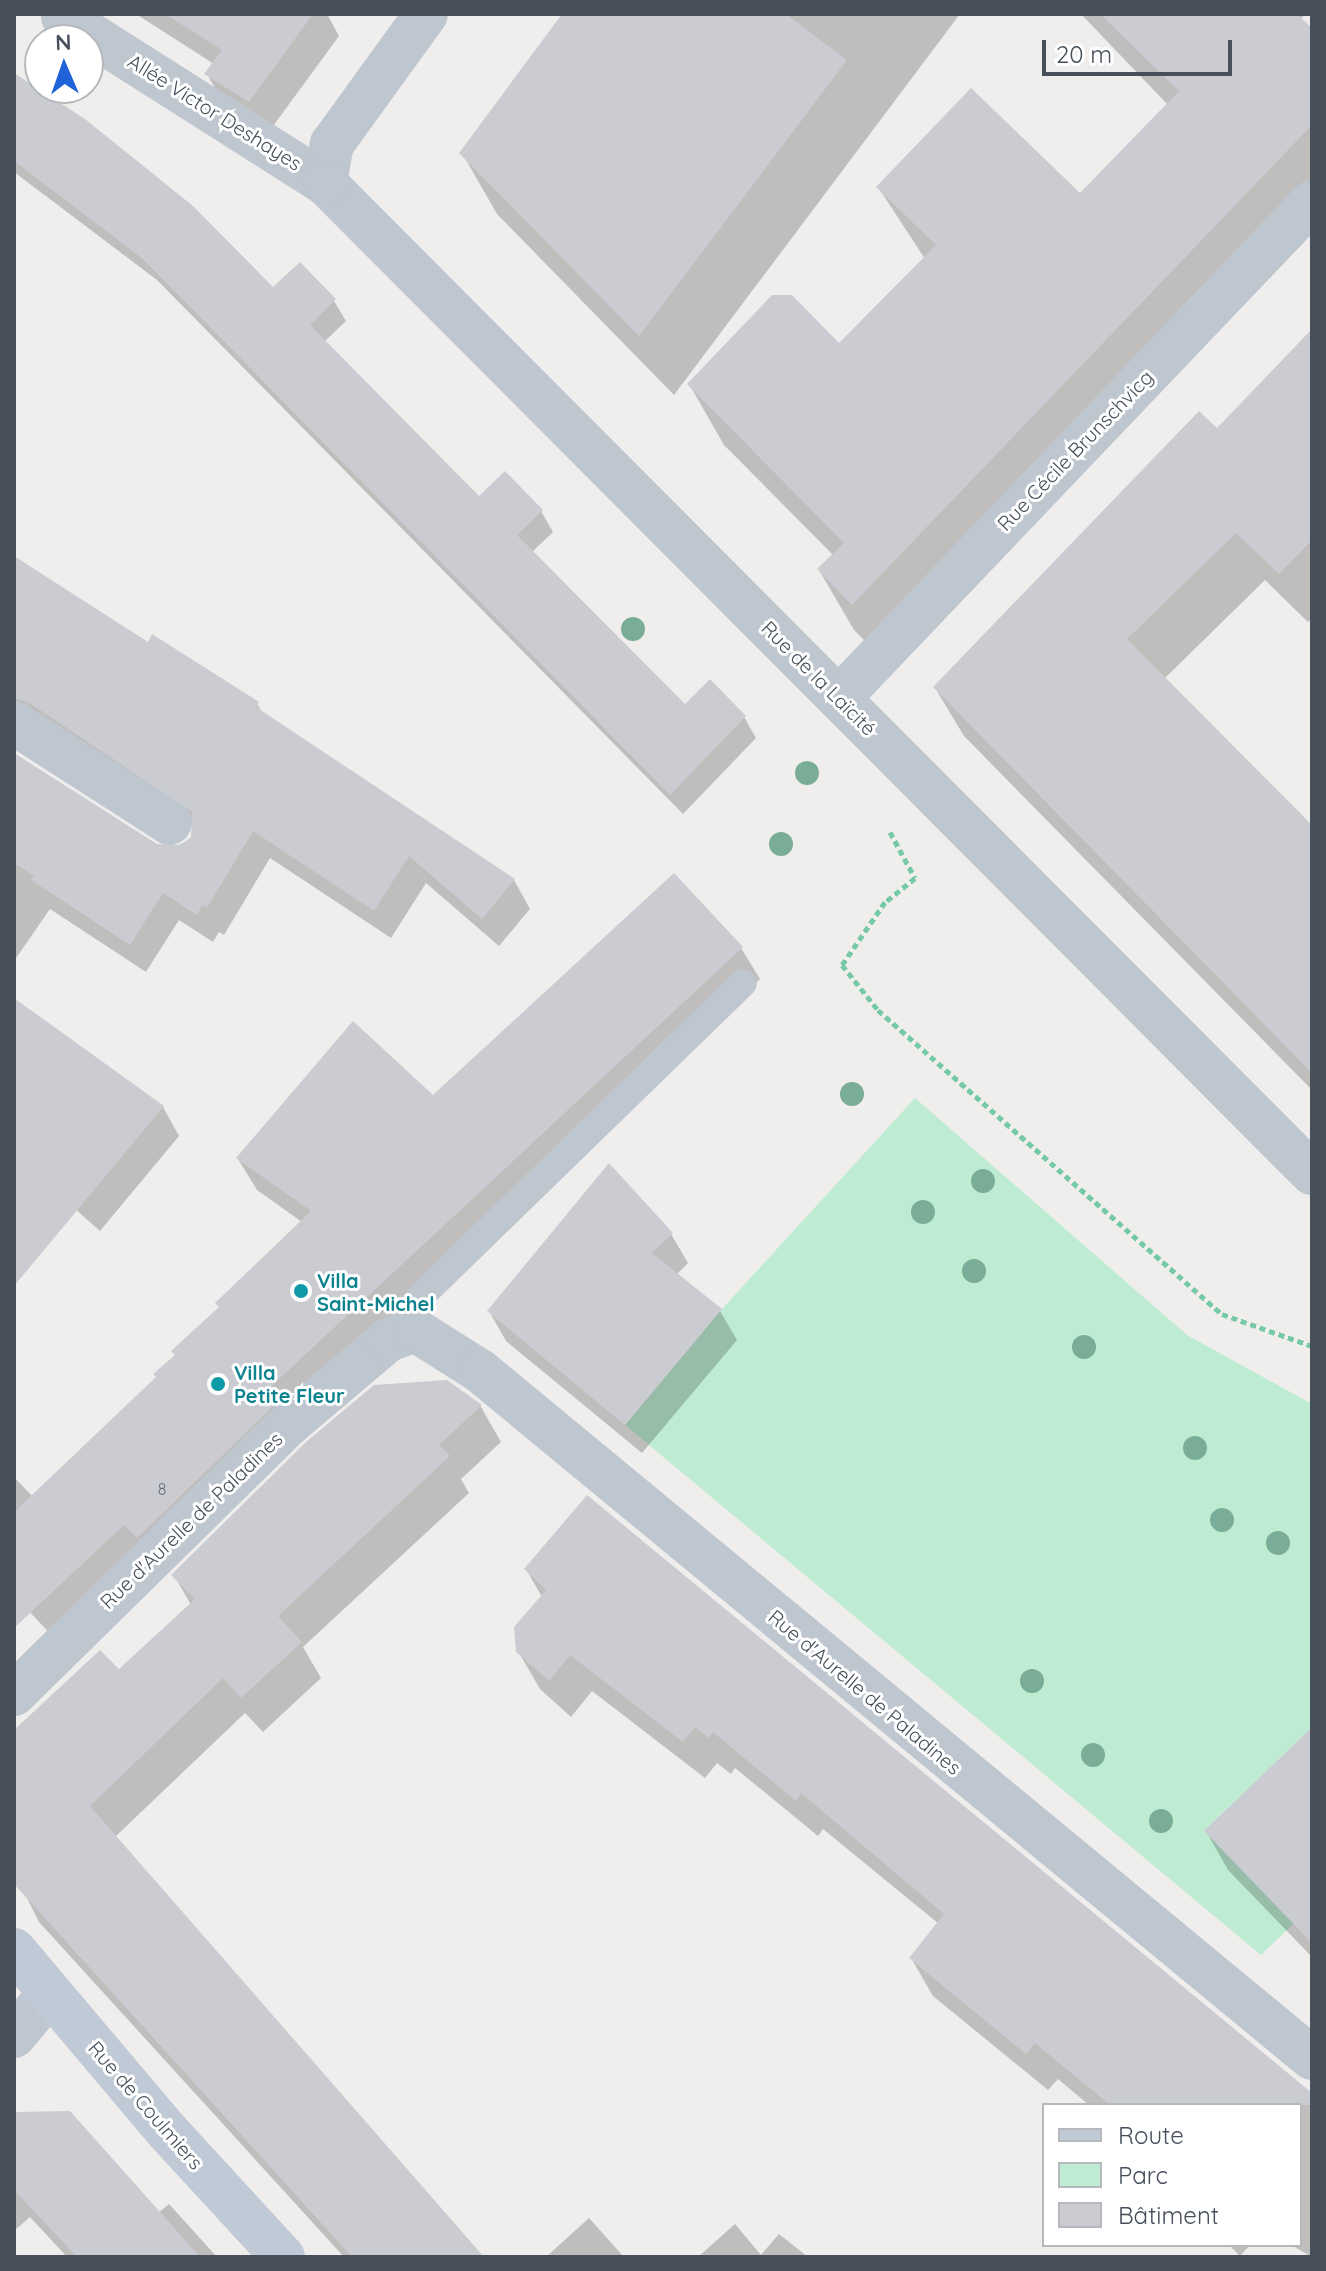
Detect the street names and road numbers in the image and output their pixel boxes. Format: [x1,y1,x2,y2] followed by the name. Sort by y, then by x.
[124,49,306,175] street label: Allée Victor Deshayes
[992,365,1158,535] street label: Rue Cécile Brunschvicg
[757,616,881,740] street label: Rue de la Laïcité
[95,1427,287,1613] street label: Rue d'Aurelle de Paladines
[764,1604,966,1780] street label: Rue d'Aurelle de Paladines
[84,2036,208,2174] street label: Rue de Coulmiers

